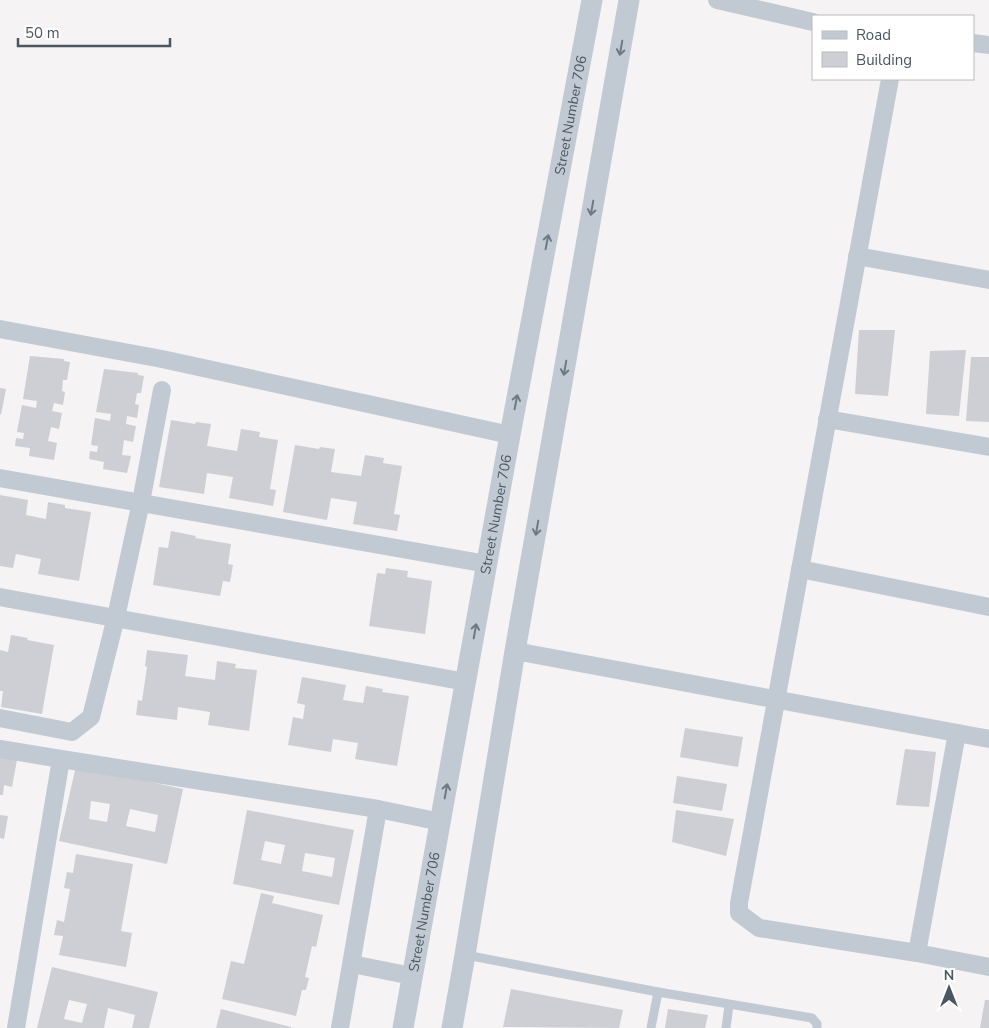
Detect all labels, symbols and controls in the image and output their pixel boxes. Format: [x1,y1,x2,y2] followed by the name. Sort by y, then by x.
[18,15,170,47] scale bar
[812,15,974,80] legend
[25,23,60,43] text: 50 m
[856,25,891,45] text: Road
[615,40,625,56] one-way arrow
[856,50,912,70] text: Building
[550,54,591,177] street label: Street Number 706
[587,200,597,216] one-way arrow
[542,235,552,251] one-way arrow
[559,360,569,376] one-way arrow
[512,394,522,410] one-way arrow
[476,453,516,576] street label: Street Number 706
[531,520,541,536] one-way arrow
[471,623,481,639] one-way arrow
[442,783,452,799] one-way arrow
[404,850,445,973] street label: Street Number 706
[924,963,974,1013] north arrow
[944,966,954,985] text: N

